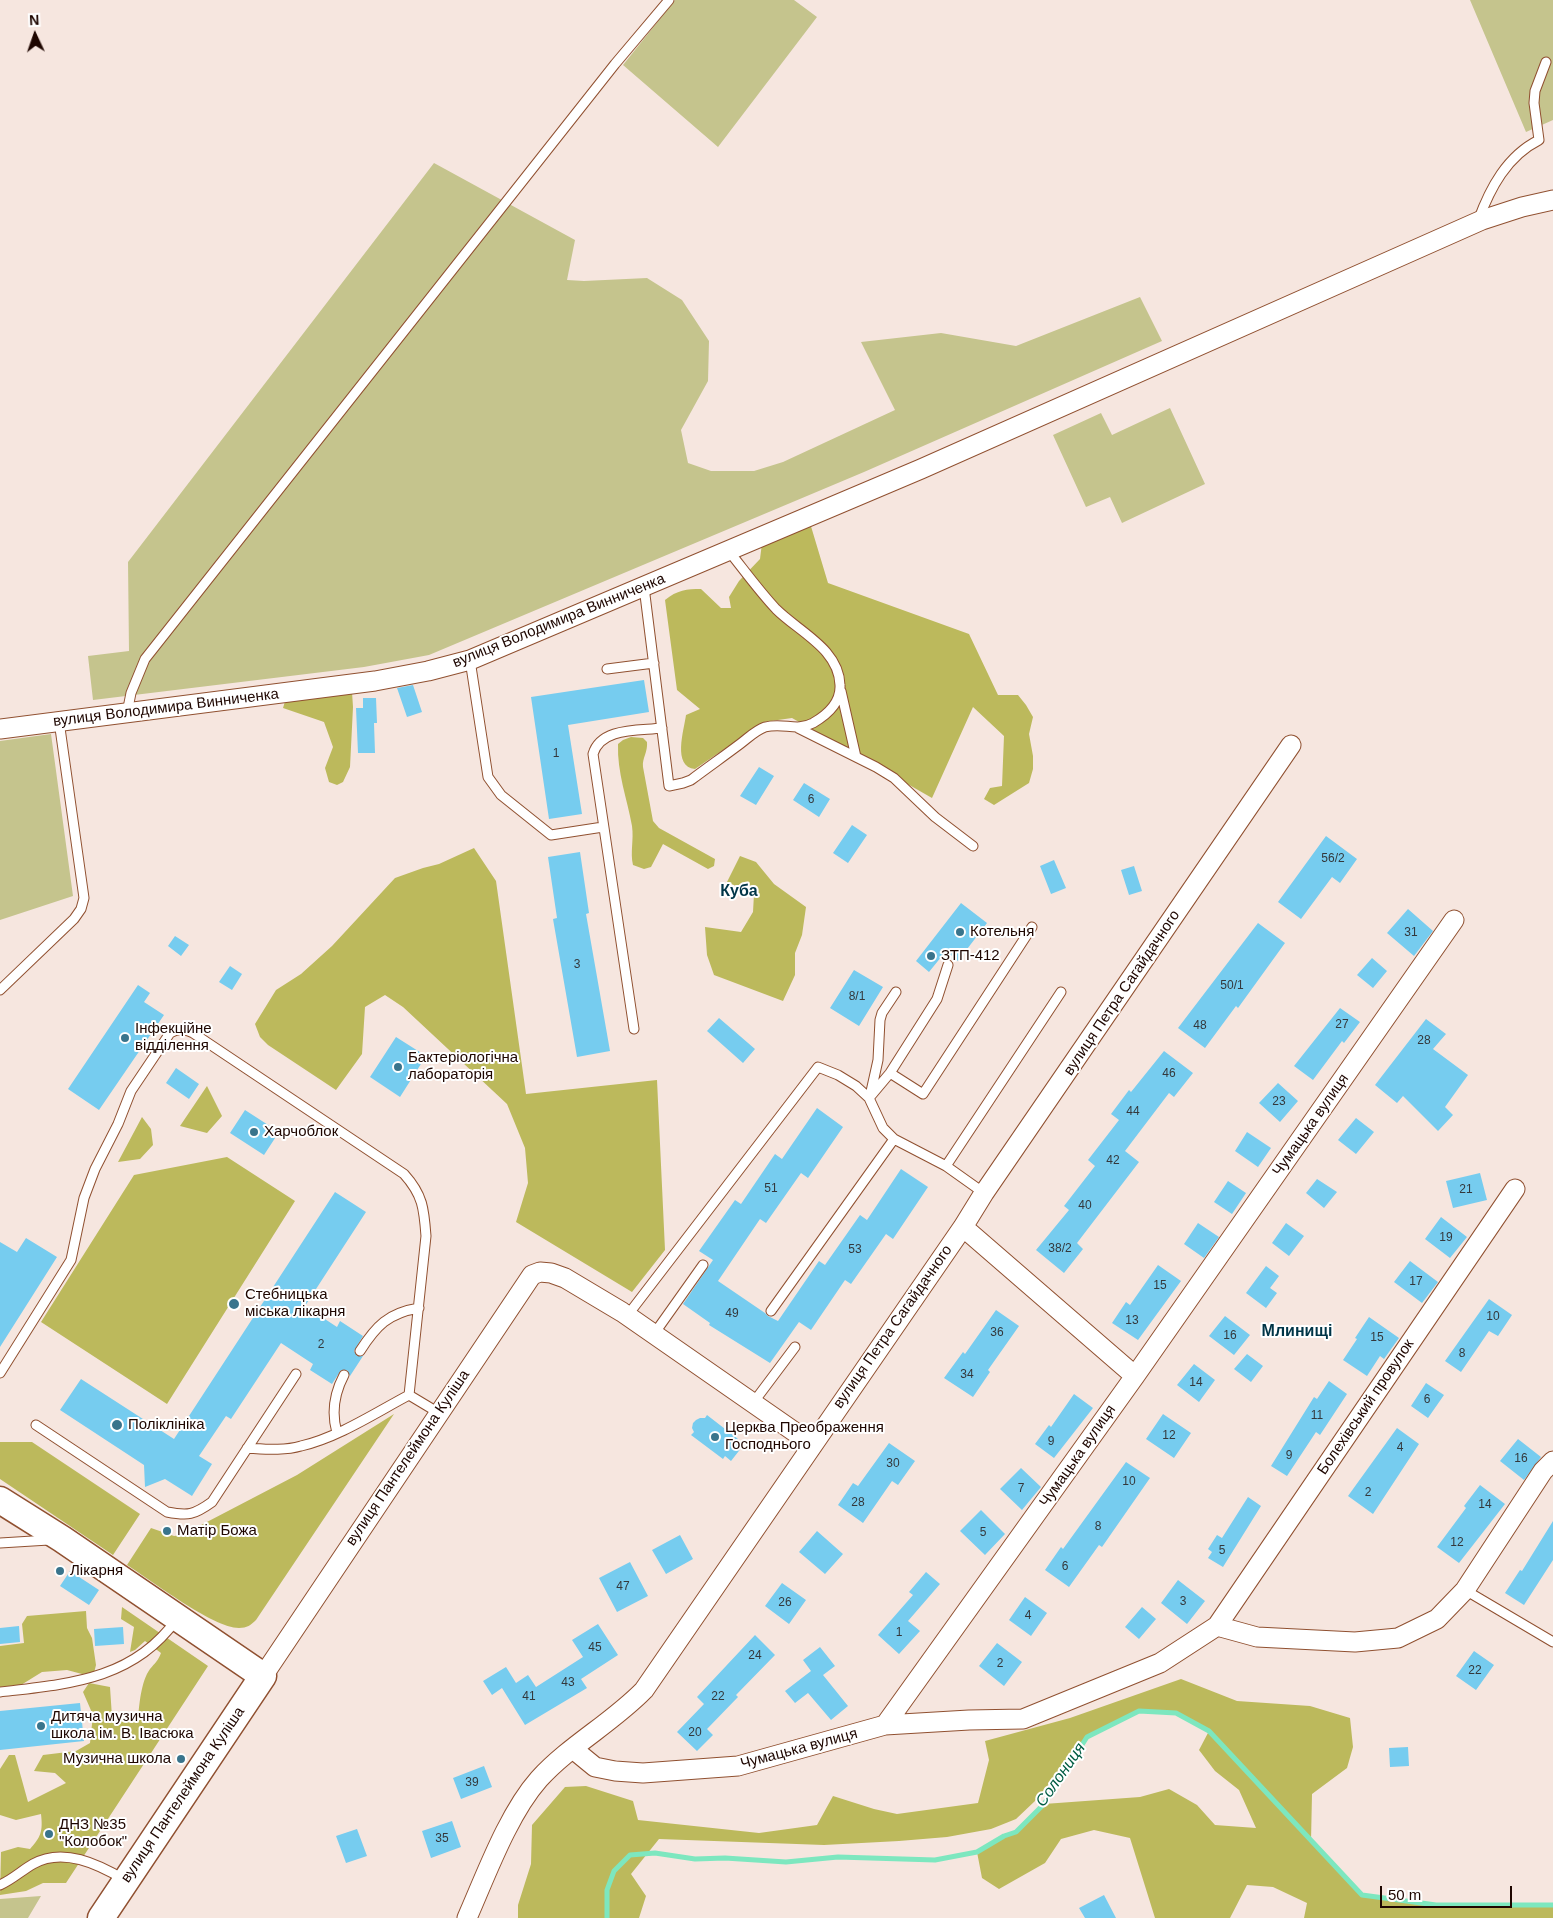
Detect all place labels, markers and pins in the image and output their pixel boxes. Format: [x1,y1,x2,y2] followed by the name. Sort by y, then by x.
[970,923,1034,941] place label: Котельня
[954,926,966,938] marker: Котельня
[941,947,1000,965] place label: ЗТП-412
[925,950,937,962] marker: ЗТП-412
[135,1020,212,1055] place label: Інфекційне відділення
[119,1032,131,1044] marker: Інфекційне відділення
[408,1049,518,1084] place label: Бактеріологічна лабораторія
[392,1061,404,1073] marker: Бактеріологічна лабораторія
[264,1123,338,1141] place label: Харчоблок
[248,1126,260,1138] marker: Харчоблок
[245,1286,345,1321] place label: Стебницька міська лікарня
[227,1297,241,1311] marker: Стебницька міська лікарня
[128,1416,205,1434] place label: Поліклініка
[110,1418,124,1432] marker: Поліклініка
[725,1419,884,1454] place label: Церква Преображення Господнього
[709,1431,721,1443] marker: Церква Преображення Господнього
[177,1522,257,1540] place label: Матір Божа
[161,1525,173,1537] marker: Матір Божа
[70,1562,123,1580] place label: Лікарня
[54,1565,66,1577] marker: Лікарня
[51,1708,194,1743] place label: Дитяча музична школа ім. В. Івасюка
[35,1720,47,1732] marker: Дитяча музична школа ім. В. Івасюка
[63,1750,171,1768] place label: Музична школа
[175,1753,187,1765] marker: Музична школа
[59,1816,127,1851] place label: ДНЗ №35 "Колобок"
[43,1828,55,1840] marker: ДНЗ №35 "Колобок"

